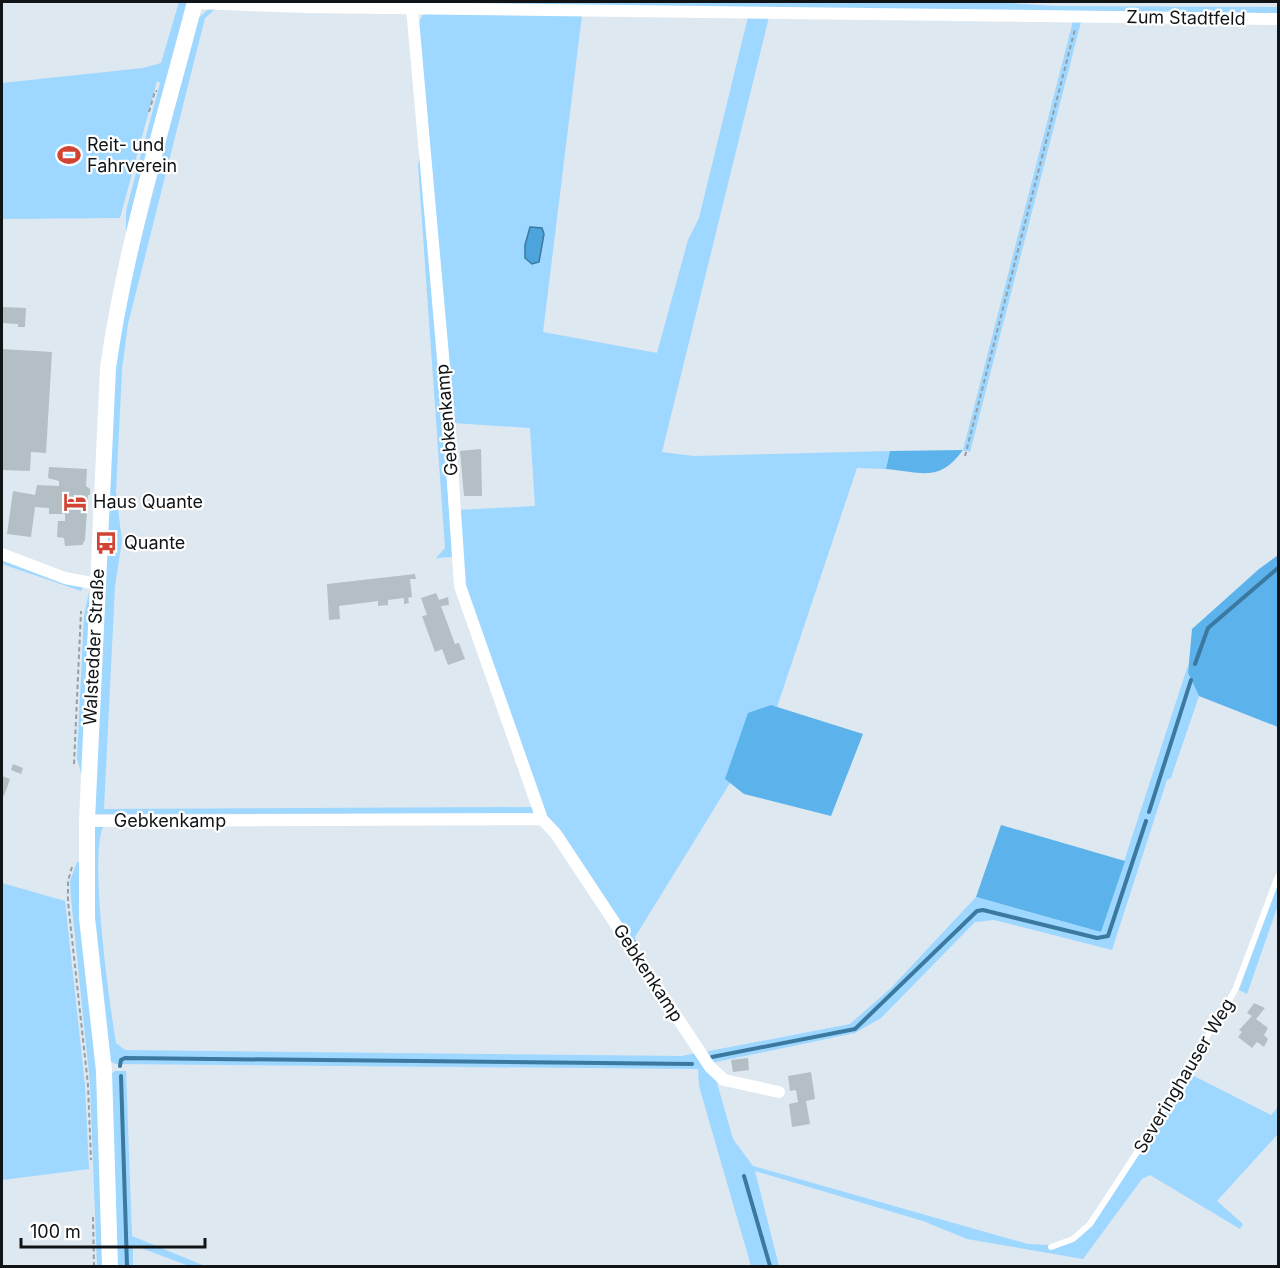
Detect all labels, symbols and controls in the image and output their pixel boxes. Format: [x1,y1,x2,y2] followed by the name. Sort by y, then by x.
[1126,6,1246,29] street label: Zum Stadtfeld
[87,134,177,176] place label: Reit- und Fahrverein
[56,142,82,168] sports icon: Reit- und Fahrverein
[431,363,462,477] street label: Gebkenkamp
[62,489,88,515] hotel icon: Haus Quante
[93,491,203,512] place label: Haus Quante
[93,530,119,556] bus stop icon: Quante
[124,532,185,553] place label: Quante
[79,568,108,726] street label: Walstedder Straße
[114,810,226,831] street label: Gebkenkamp
[609,920,688,1026] street label: Gebkenkamp
[1129,995,1238,1157] street label: Severinghauser Weg
[21,1211,206,1249] scale bar
[30,1221,81,1242] text: 100 m

